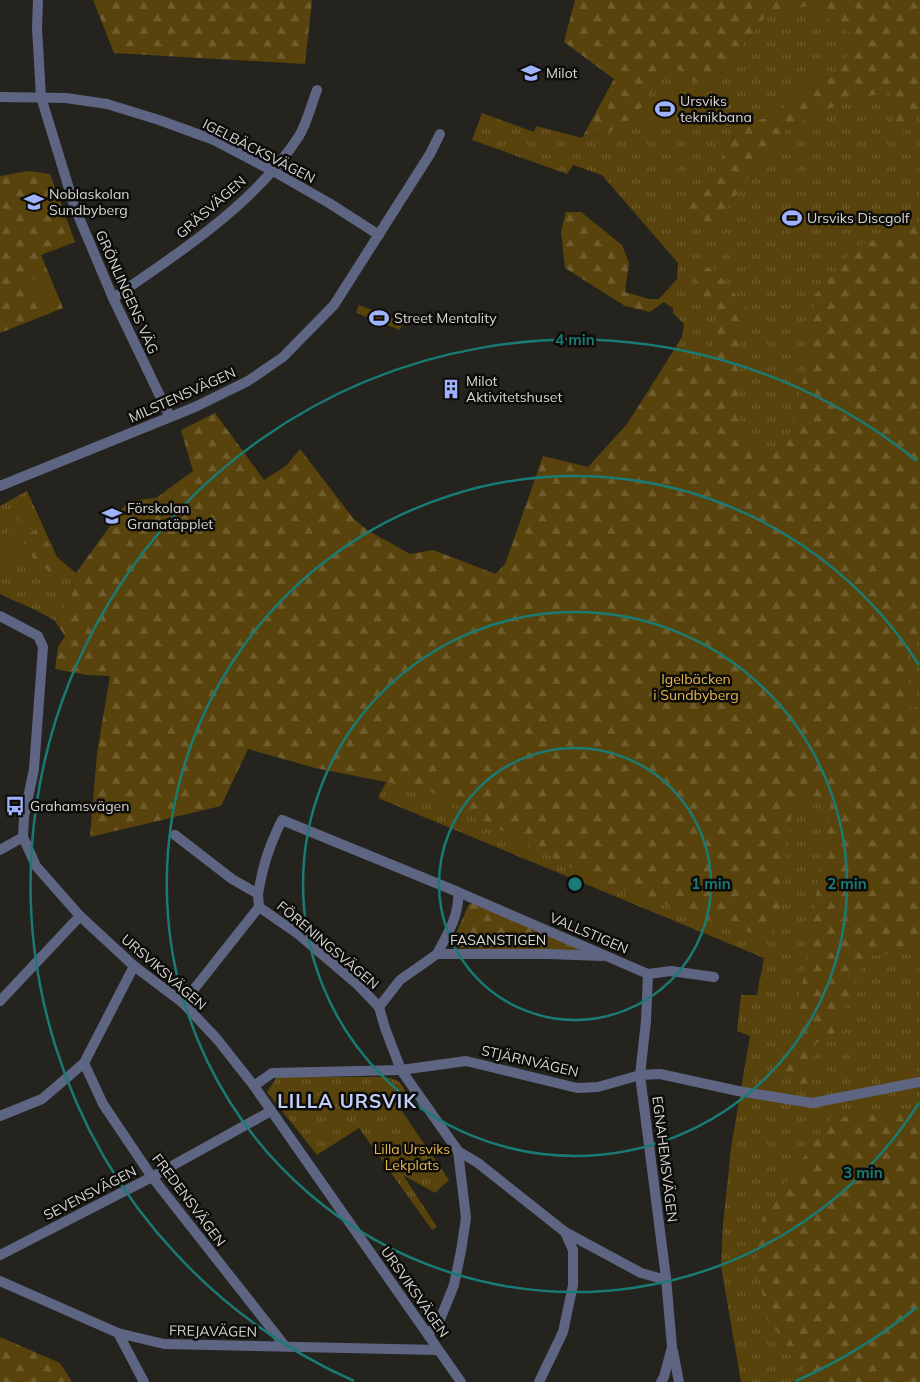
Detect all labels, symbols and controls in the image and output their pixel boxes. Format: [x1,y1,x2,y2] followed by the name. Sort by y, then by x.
[520,62,542,84] school or university icon: Milot
[546,64,578,82] place label: Milot
[680,92,752,126] place label: Ursviks teknikbana
[654,98,676,120] sports icon: Ursviks teknikbana
[200,115,318,187] street label: IGELBÄCKSVÄGEN
[172,172,250,242] street label: GRÄSVÄGEN
[49,185,130,219] place label: Noblaskolan Sundbyberg
[23,191,45,213] school or university icon: Noblaskolan Sundbyberg
[781,207,803,229] sports icon: Ursviks Discgolf
[807,209,910,227] place label: Ursviks Discgolf
[92,227,162,357] street label: GRÖNLINGENS VÄG
[368,307,390,329] sports icon: Street Mentality
[394,309,497,327] place label: Street Mentality
[555,330,595,349] text: 4 min
[126,363,238,427] street label: MILSTENSVÄGEN
[466,372,562,406] place label: Milot Aktivitetshuset
[440,378,462,400] building icon: Milot Aktivitetshuset
[127,499,213,533] place label: Förskolan Granatäpplet
[101,505,123,527] school or university icon: Förskolan Granatäpplet
[653,670,739,704] park label: Igelbäcken i Sundbyberg
[4,795,26,817] bus stop icon: Grahamsvägen
[30,797,129,815] place label: Grahamsvägen
[691,874,731,893] text: 1 min
[827,874,867,893] text: 2 min
[566,875,584,893] centre of rings
[273,897,383,993] street label: FÖRENINGSVÄGEN
[547,908,631,958] street label: VALLSTIGEN
[118,930,210,1014] street label: URSVIKSVÄGEN
[450,931,546,949] street label: FASANSTIGEN
[480,1041,580,1081] street label: STJÄRNVÄGEN
[277,1089,417,1113] district label: LILLA URSVIK
[648,1095,682,1223] street label: EGNAHEMSVÄGEN
[374,1140,450,1174] park label: Lilla Ursviks Lekplats
[148,1150,230,1250] street label: FREDENSVÄGEN
[41,1162,139,1224] street label: SEVENSVÄGEN
[843,1163,883,1182] text: 3 min
[377,1243,453,1341] street label: URSVIKSVÄGEN
[169,1321,257,1341] street label: FREJAVÄGEN

